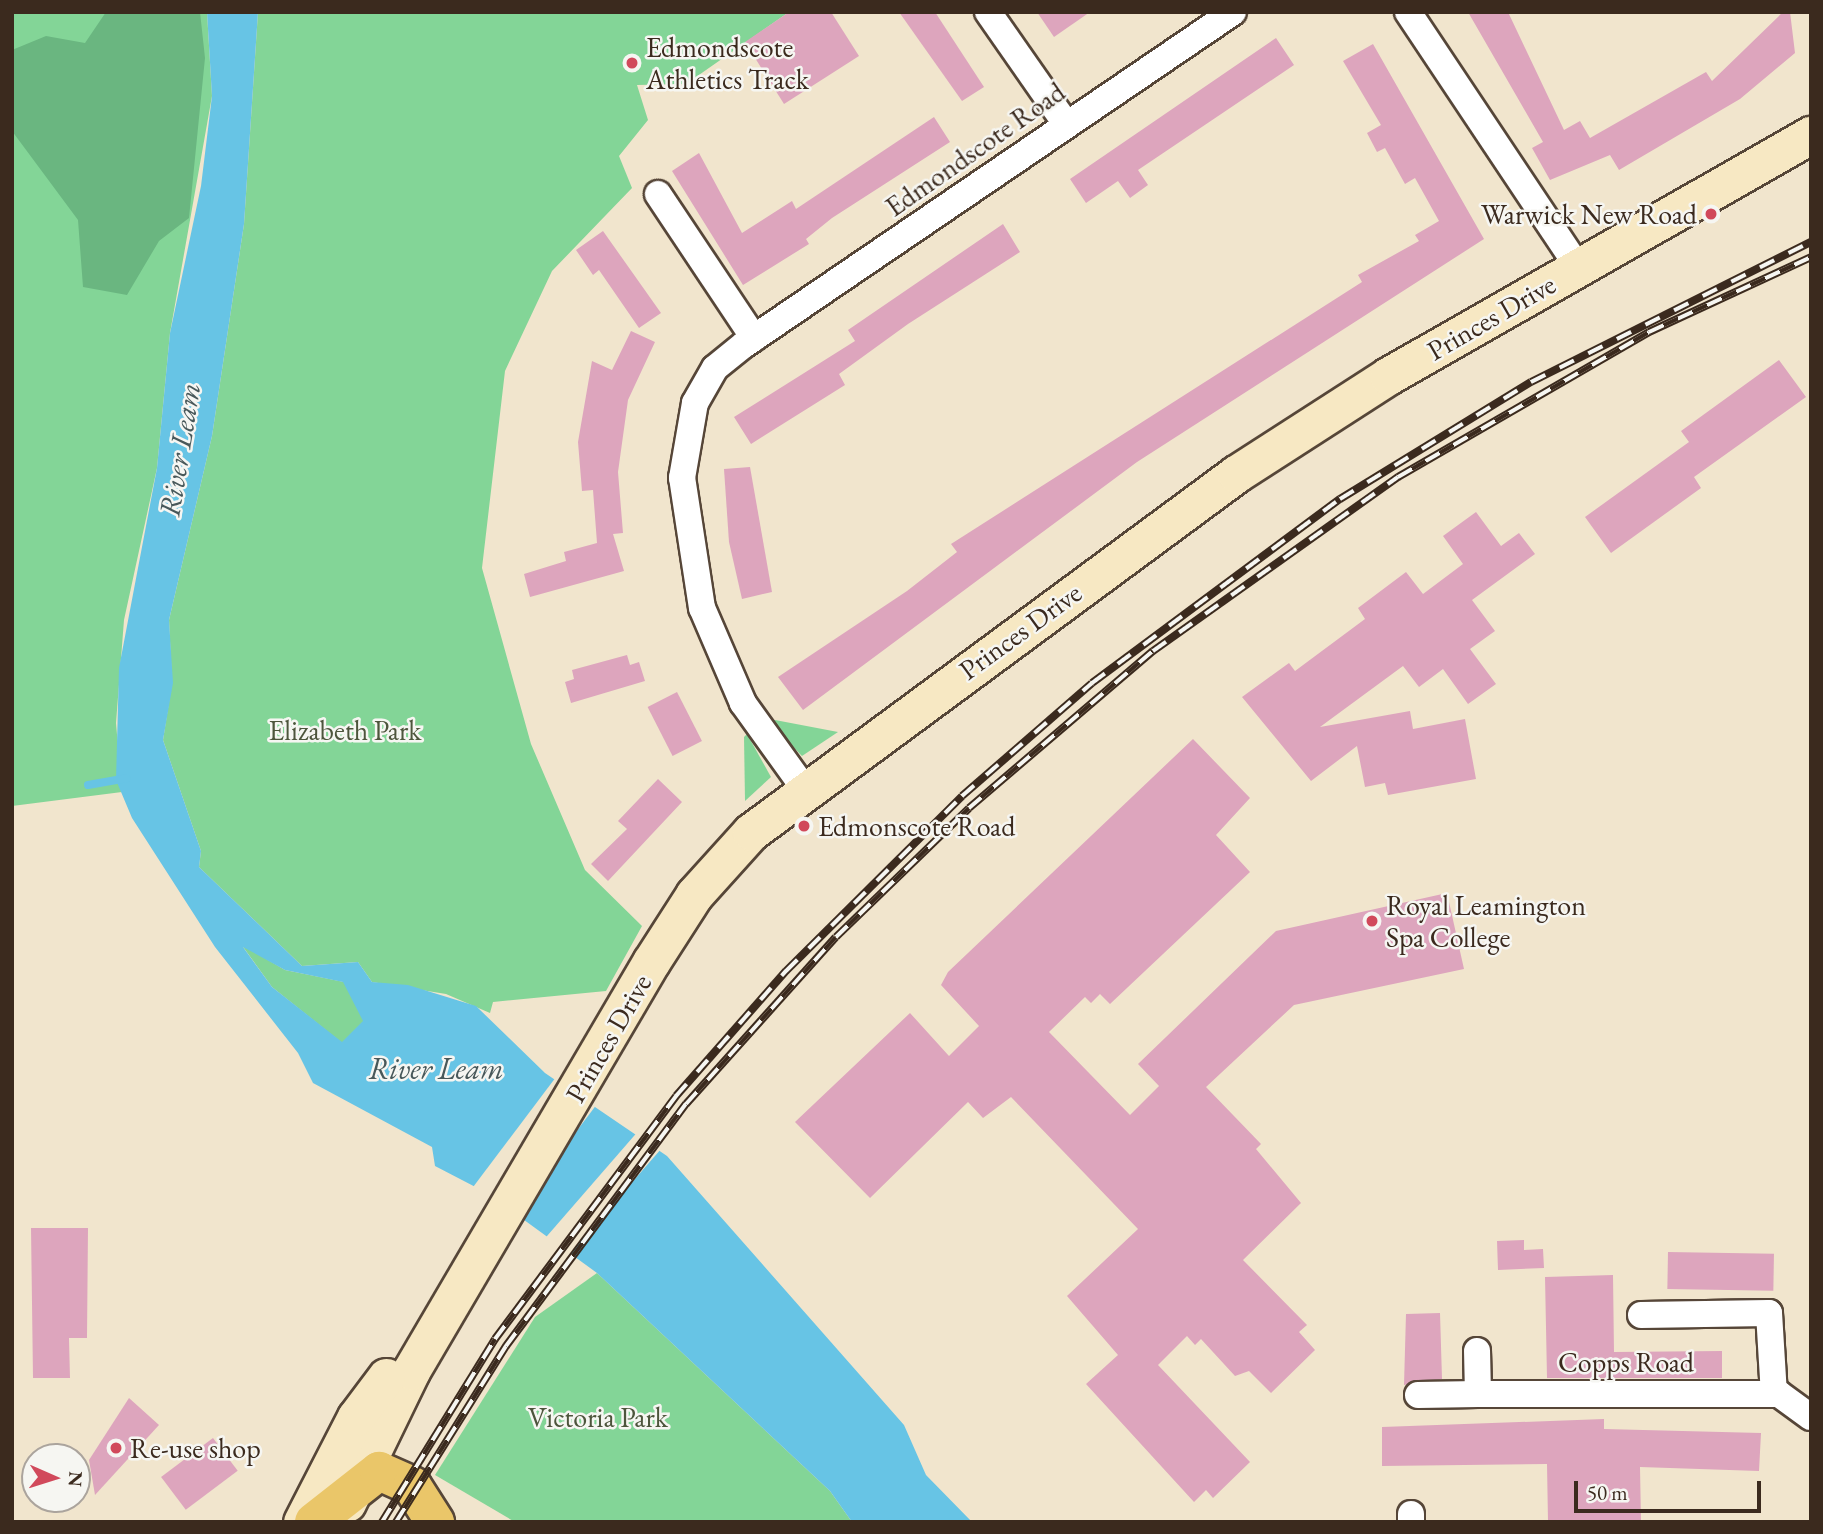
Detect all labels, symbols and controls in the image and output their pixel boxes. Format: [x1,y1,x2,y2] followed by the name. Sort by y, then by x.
[646,30,809,96] place label: Edmondscote Athletics Track
[624,55,640,71] marker: Edmondscote Athletics Track
[879,75,1071,223] street label: Edmondscote Road
[1481,197,1697,231] place label: Warwick New Road
[1703,206,1719,222] marker: Warwick New Road
[1421,267,1561,367] street label: Princes Drive
[152,381,208,519] water label: River Leam
[952,575,1088,687] street label: Princes Drive
[269,713,421,747] park label: Elizabeth Park
[818,809,1015,843] place label: Edmonscote Road
[796,818,812,834] marker: Edmonscote Road
[1386,888,1586,954] place label: Royal Leamington Spa College
[1364,913,1380,929] marker: Royal Leamington Spa College
[558,968,658,1108] street label: Princes Drive
[369,1051,503,1087] water label: River Leam
[1558,1345,1694,1379] street label: Copps Road
[528,1400,668,1434] park label: Victoria Park
[130,1431,261,1465] place label: Re-use shop
[108,1440,124,1456] marker: Re-use shop
[21,1443,91,1513] north arrow
[1578,1468,1765,1512] scale bar
[63,1471,88,1487] text: N
[1587,1479,1628,1506] text: 50 m

